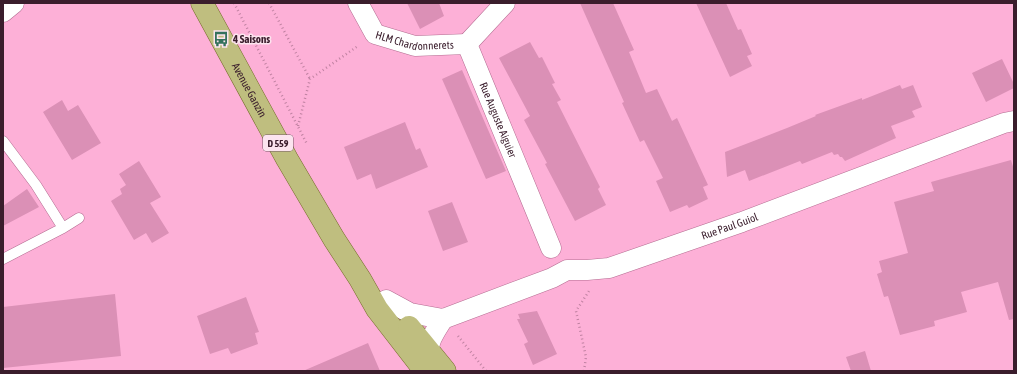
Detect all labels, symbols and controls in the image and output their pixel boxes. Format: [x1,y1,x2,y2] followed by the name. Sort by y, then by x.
[374,28,454,52] street label: HLM Chardonnerets
[212,30,230,48] bus stop icon: 4 Saisons
[232,33,270,45] place label: 4 Saisons
[230,61,269,119] street label: Avenue Ganzin
[477,80,519,160] street label: Rue Auguste Aiguier
[263,135,293,151] road number: D 559
[700,211,760,242] street label: Rue Paul Guiol

